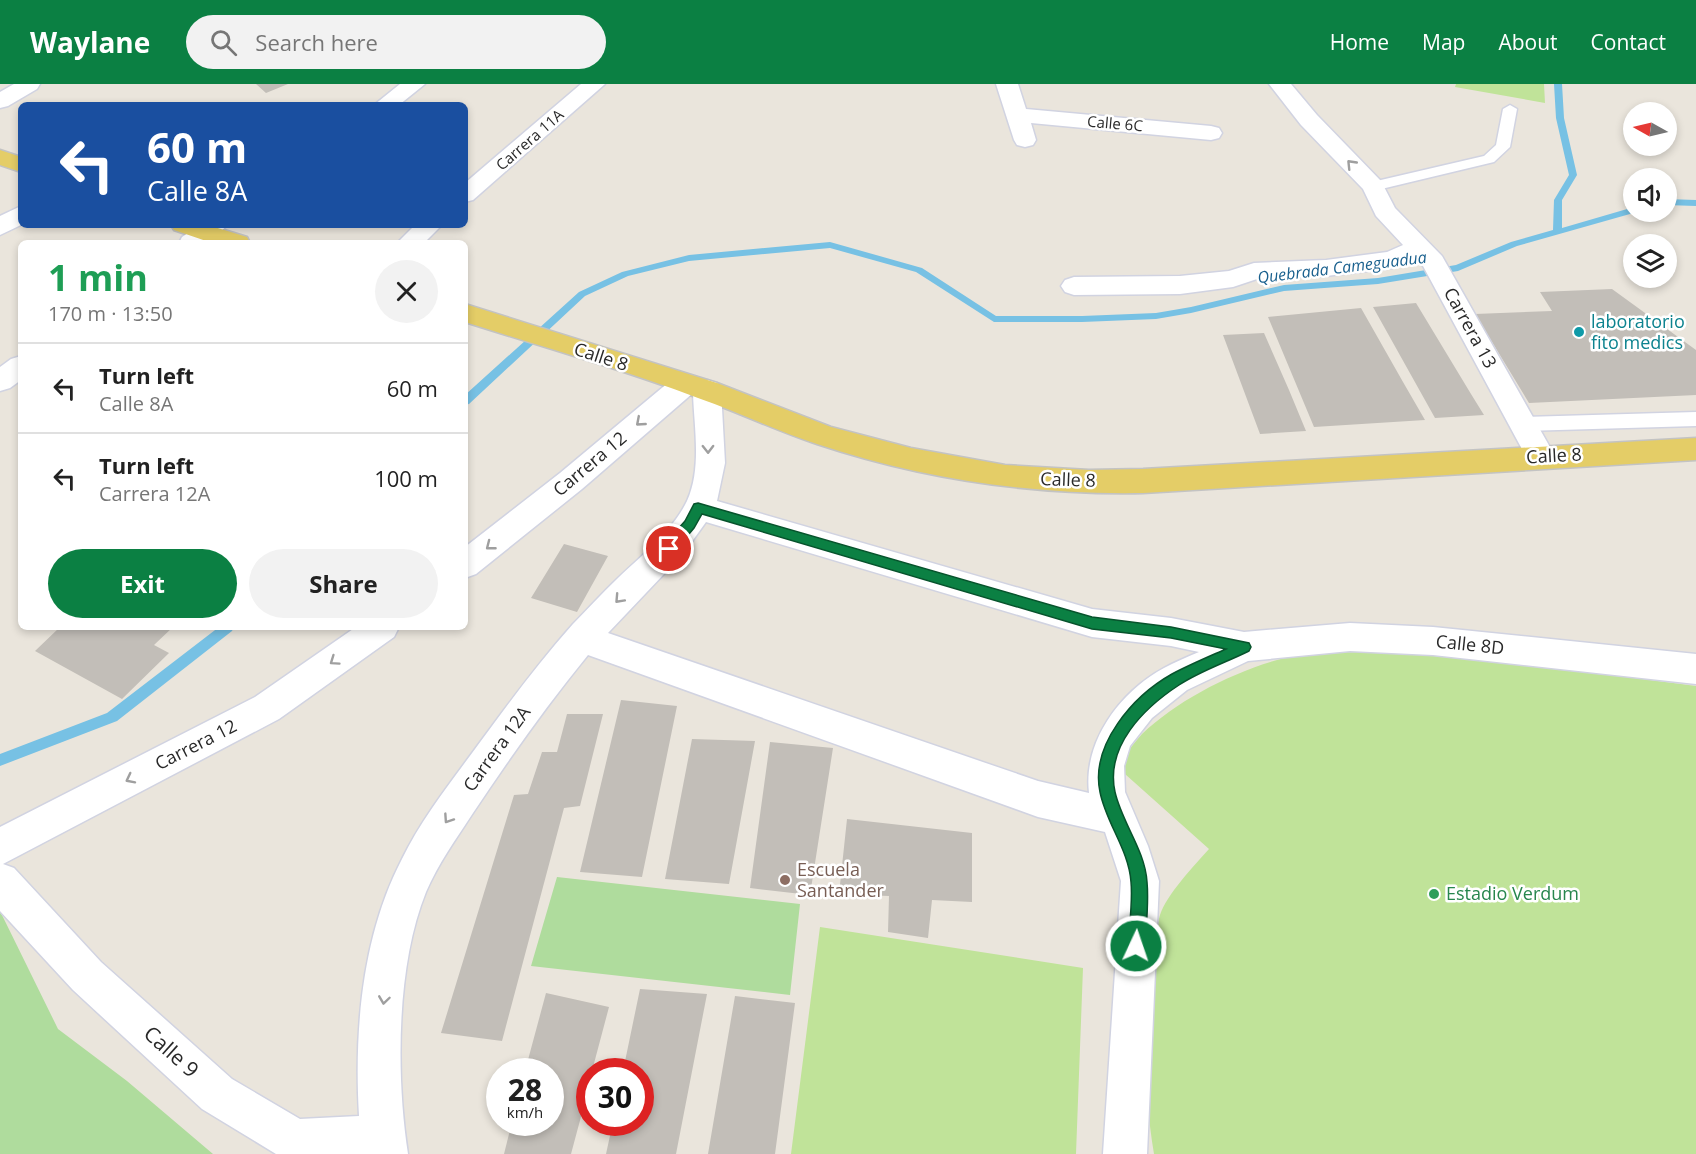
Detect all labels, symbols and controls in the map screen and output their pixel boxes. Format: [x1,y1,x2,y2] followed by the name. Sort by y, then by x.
[186,15,606,69] search box
[30,23,150,61] text: Waylane
[207,26,240,59] icon: search
[255,27,378,57] text: Search here
[1330,28,1389,56] text: Home
[1422,28,1465,56] text: Map
[1498,28,1558,56] text: About
[1591,28,1666,56] text: Contact
[1623,102,1677,156] north arrow
[1623,102,1677,288] map controls
[491,104,568,174] street label: Carrera 11A
[1086,111,1144,135] street label: Calle 6C
[147,118,247,175] text: 60 m
[48,126,126,204] icon: left
[1348,160,1359,171] one-way arrow
[1623,168,1677,222] button: sound
[147,172,247,209] text: Calle 8A
[1623,234,1677,288] button: layers
[1256,246,1428,288] water label: Quebrada Cameguadua
[48,253,148,302] text: 1 min
[375,260,438,323] button: close
[1439,283,1503,372] street label: Carrera 13
[48,300,173,327] text: 170 m · 13:50
[1591,309,1685,354] place label: laboratorio fito medics
[1572,325,1586,339] marker: laboratorio fito medics
[571,336,631,376] street label: Calle 8
[99,360,194,390] text: Turn left
[48,372,81,405] icon: left
[387,373,438,403] text: 60 m
[99,390,173,417] text: Calle 8A
[636,415,647,426] one-way arrow
[548,426,631,501] street label: Carrera 12
[1526,442,1582,468] street label: Calle 8
[702,444,715,453] one-way arrow
[99,450,194,480] text: Turn left
[48,462,81,495] icon: left
[374,463,438,493] text: 100 m
[1040,466,1096,492] street label: Calle 8
[99,480,210,507] text: Carrera 12A
[643,523,694,574] pin
[652,532,685,565] icon: arrive
[485,538,496,549] one-way arrow
[48,549,237,618] button: Exit
[249,549,438,618] button: Share
[615,592,626,602] one-way arrow
[1435,628,1505,660] street label: Calle 8D
[330,654,341,665] one-way arrow
[457,700,536,796] street label: Carrera 12A
[151,713,241,775] street label: Carrera 12
[125,772,136,784] one-way arrow
[444,812,455,823] one-way arrow
[797,857,884,902] place label: Escuela Santander
[778,873,792,887] marker: Escuela Santander
[1446,881,1579,905] place label: Estadio Verdum
[1427,887,1441,901] marker: Estadio Verdum
[1104,914,1168,978] position arrow
[378,996,391,1005] one-way arrow
[138,1019,205,1083] street label: Calle 9
[576,1058,654,1136] speed limit sign: 30
[508,1069,542,1110] text: 28
[507,1102,543,1122] text: km/h

